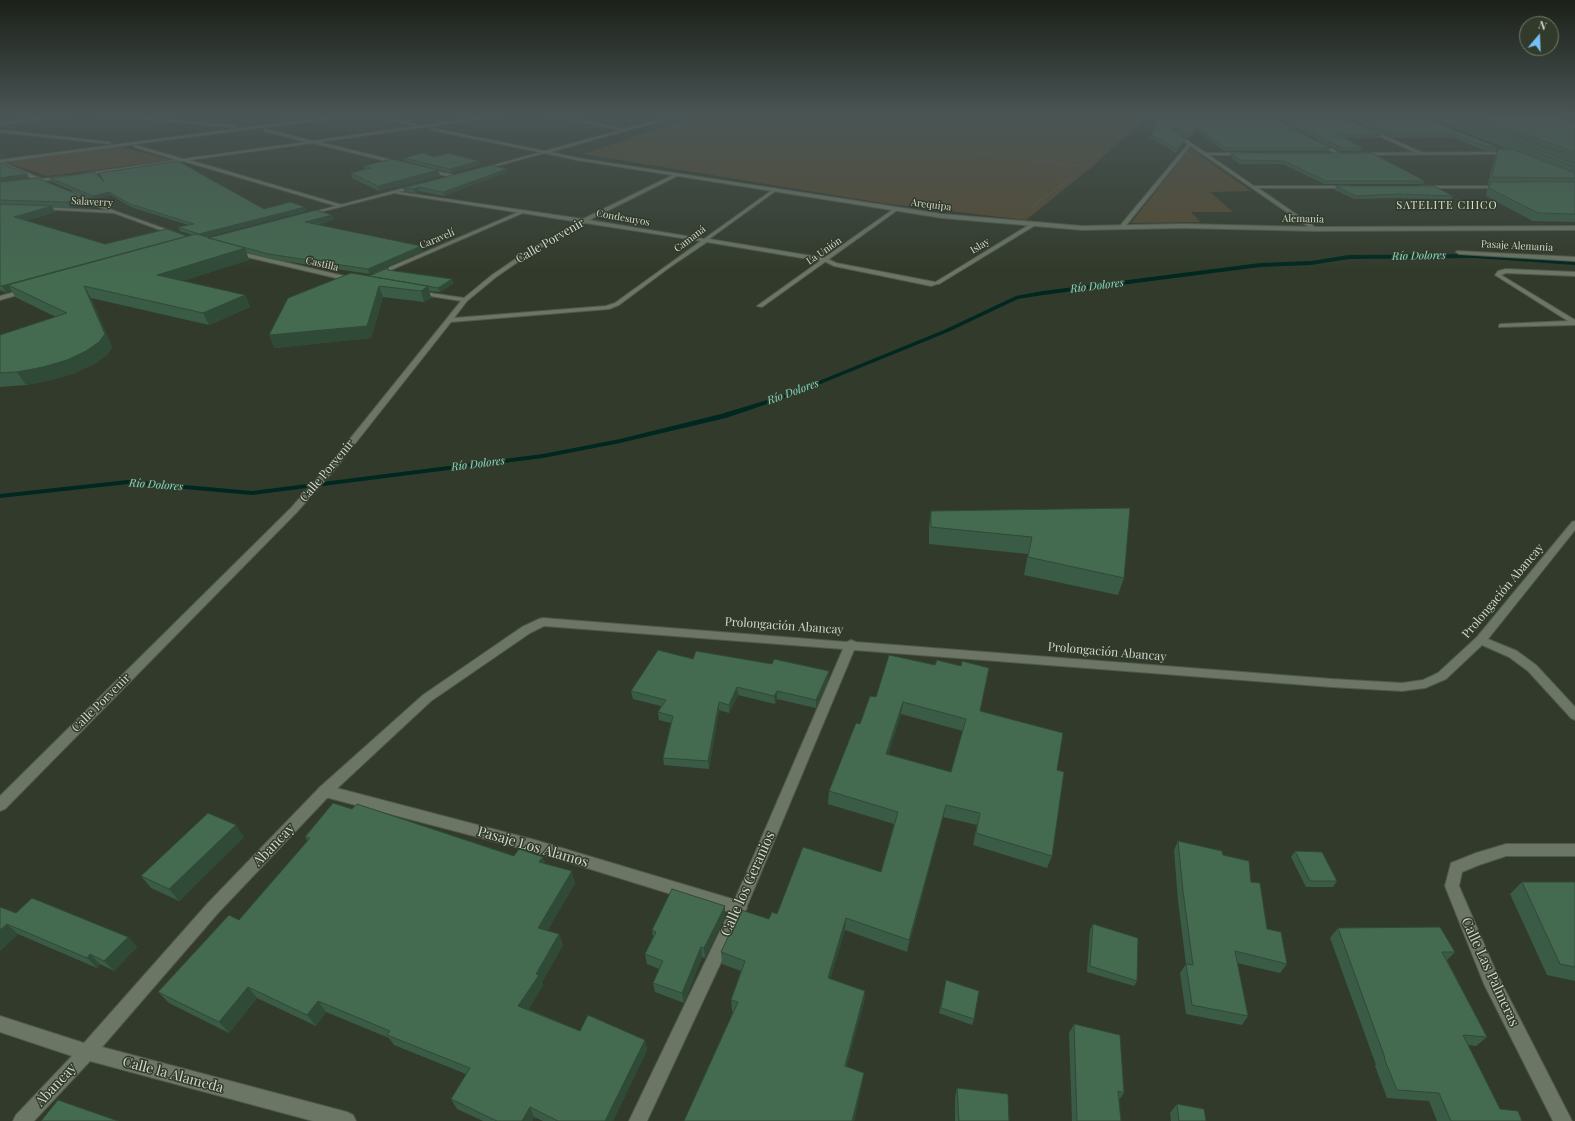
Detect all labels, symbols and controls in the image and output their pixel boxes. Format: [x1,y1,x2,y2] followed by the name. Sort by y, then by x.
[1519,16,1559,56] north arrow
[1537,17,1549,34] text: N
[71,195,113,209] street label: Salaverry
[910,197,952,213] street label: Arequipa
[1396,199,1498,213] district label: SATELITE CHICO
[595,207,651,229] street label: Condesuyos
[1282,213,1324,225] street label: Alemania
[513,216,587,266] street label: Calle Porvenir
[672,223,708,255] street label: Camaná
[418,226,456,252] street label: Caravelí
[804,235,844,267] street label: La Unión
[968,235,992,257] street label: Islay
[1481,238,1553,254] street label: Pasaje Alemania
[1392,249,1446,263] water label: Río Dolores
[304,254,340,274] street label: Castilla
[1069,276,1125,296] water label: Río Dolores
[765,377,821,407] water label: Río Dolores
[297,437,357,505] street label: Calle Porvenir
[450,454,506,474] water label: Río Dolores
[129,477,183,493] water label: Río Dolores
[1459,541,1547,641] street label: Prolongación Abancay
[724,615,844,637] street label: Prolongación Abancay
[1047,640,1167,664] street label: Prolongación Abancay
[69,671,133,735] street label: Calle Porvenir
[250,820,298,870] street label: Abancay
[476,823,590,871] street label: Pasaje Los Alamos
[717,829,779,939] street label: Calle los Geranios
[1457,915,1523,1029] street label: Calle Las Palmeras
[121,1053,225,1097] street label: Calle la Alameda
[32,1060,80,1110] street label: Abancay

